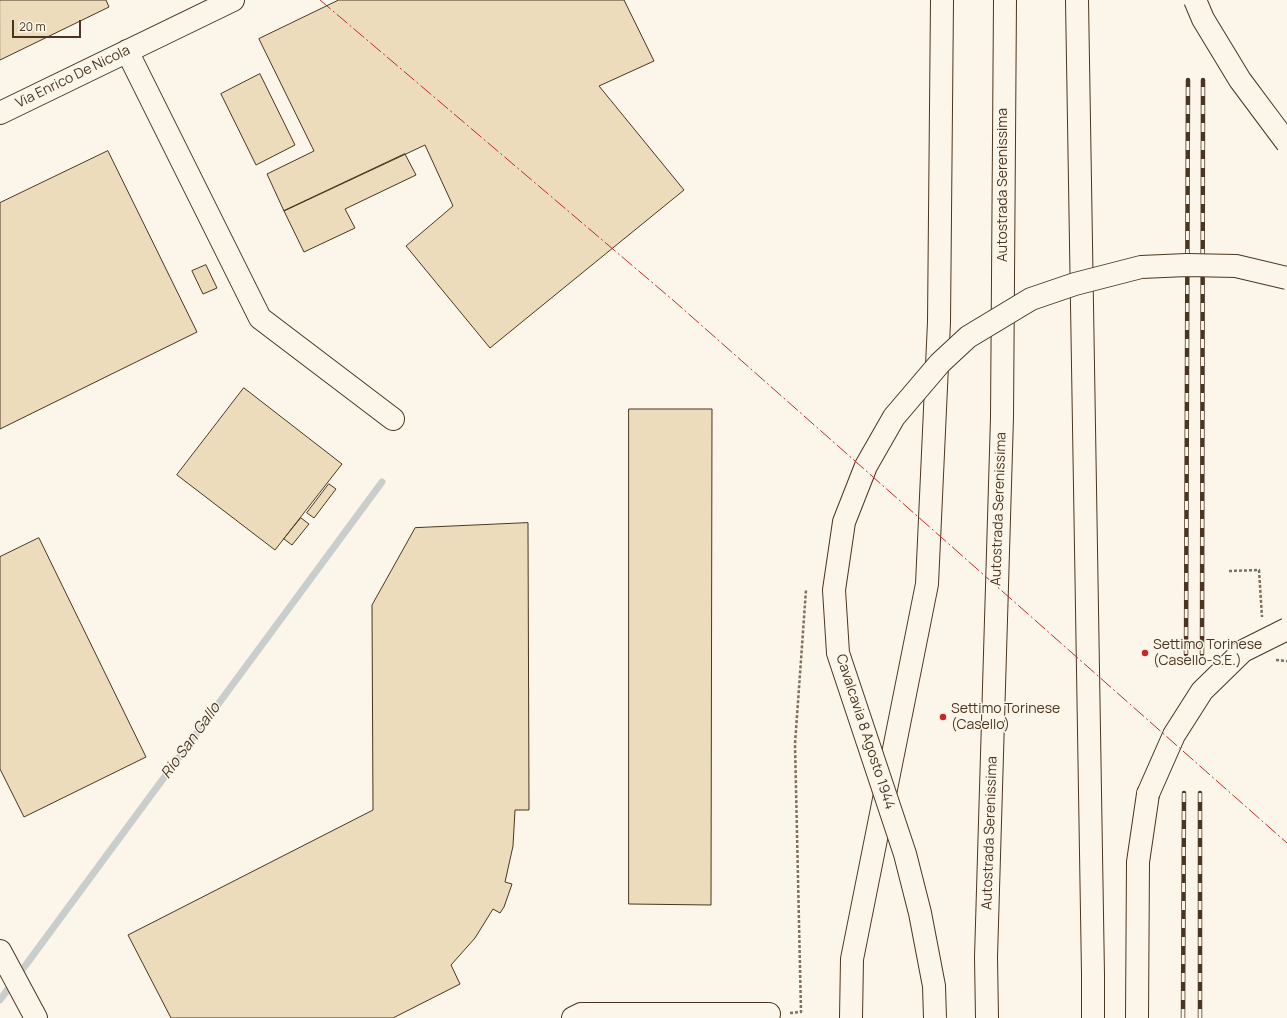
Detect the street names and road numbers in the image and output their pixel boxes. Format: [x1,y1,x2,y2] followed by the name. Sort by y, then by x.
[13,42,133,112] street label: Via Enrico De Nicola
[995,108,1011,262] street label: Autostrada Serenissima
[988,432,1010,586] street label: Autostrada Serenissima
[832,652,898,812] street label: Cavalcavia 8 Agosto 1944
[979,756,1001,910] street label: Autostrada Serenissima

